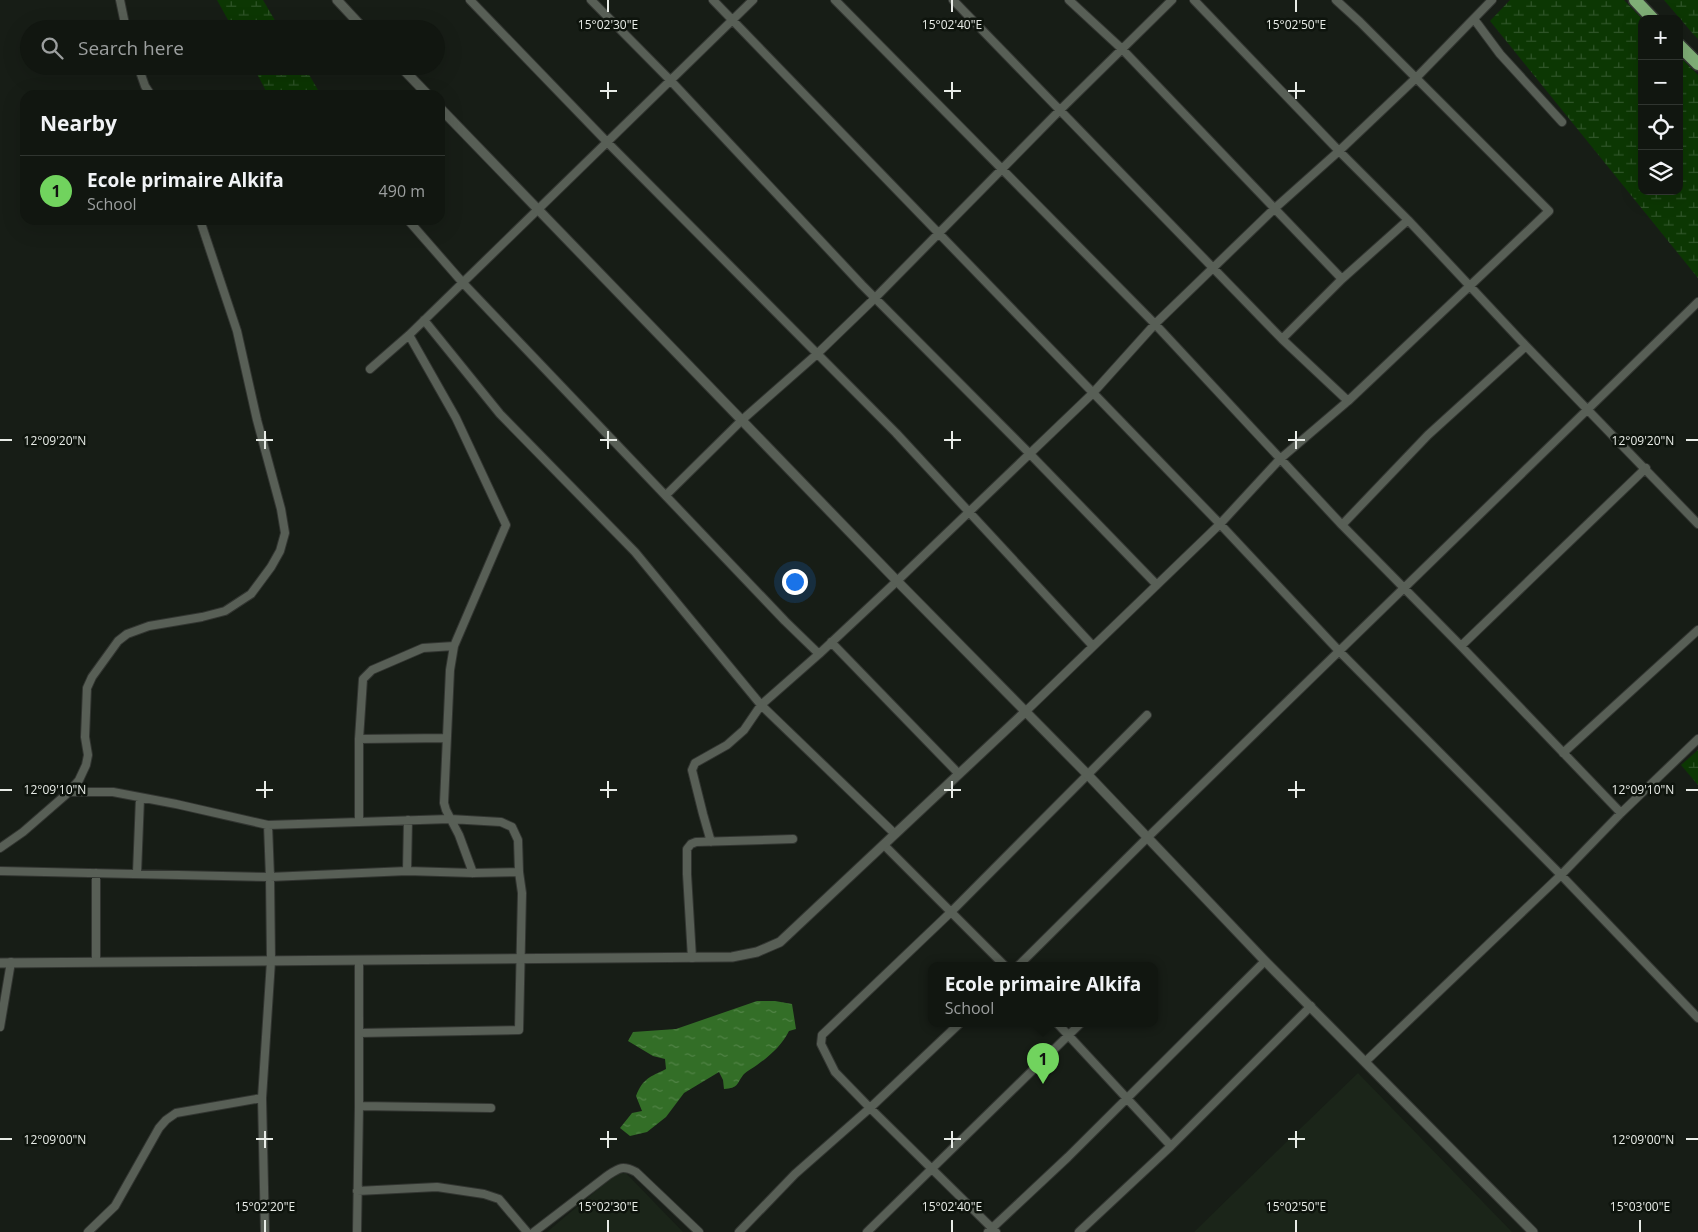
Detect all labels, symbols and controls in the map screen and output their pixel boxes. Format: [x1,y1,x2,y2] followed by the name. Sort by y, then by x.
[1638,15,1683,195] map controls
[1638,15,1683,60] button: +
[578,16,638,33] text: 15°02'30"E
[922,16,982,33] text: 15°02'40"E
[1266,16,1326,33] text: 15°02'50"E
[20,20,445,75] search box
[38,34,66,62] icon: search
[78,35,184,61] text: Search here
[1638,60,1683,105] button: −
[1638,105,1683,150] button: locate
[40,109,117,137] text: Nearby
[1638,150,1683,195] button: layers
[87,167,284,193] text: Ecole primaire Alkifa
[51,180,61,202] text: 1
[379,180,425,202] text: 490 m
[87,193,137,215] text: School
[24,432,86,449] text: 12°09'20"N
[1612,432,1674,449] text: 12°09'20"N
[782,569,808,595] your location
[24,781,86,798] text: 12°09'10"N
[1612,781,1674,798] text: 12°09'10"N
[928,962,1158,1027] popup
[945,971,1141,997] text: Ecole primaire Alkifa
[945,997,994,1019] text: School
[1027,1043,1059,1084] pin: 1
[24,1131,86,1148] text: 12°09'00"N
[1612,1131,1674,1148] text: 12°09'00"N
[235,1198,295,1215] text: 15°02'20"E
[578,1198,638,1215] text: 15°02'30"E
[922,1198,982,1215] text: 15°02'40"E
[1266,1198,1326,1215] text: 15°02'50"E
[1610,1198,1670,1215] text: 15°03'00"E

